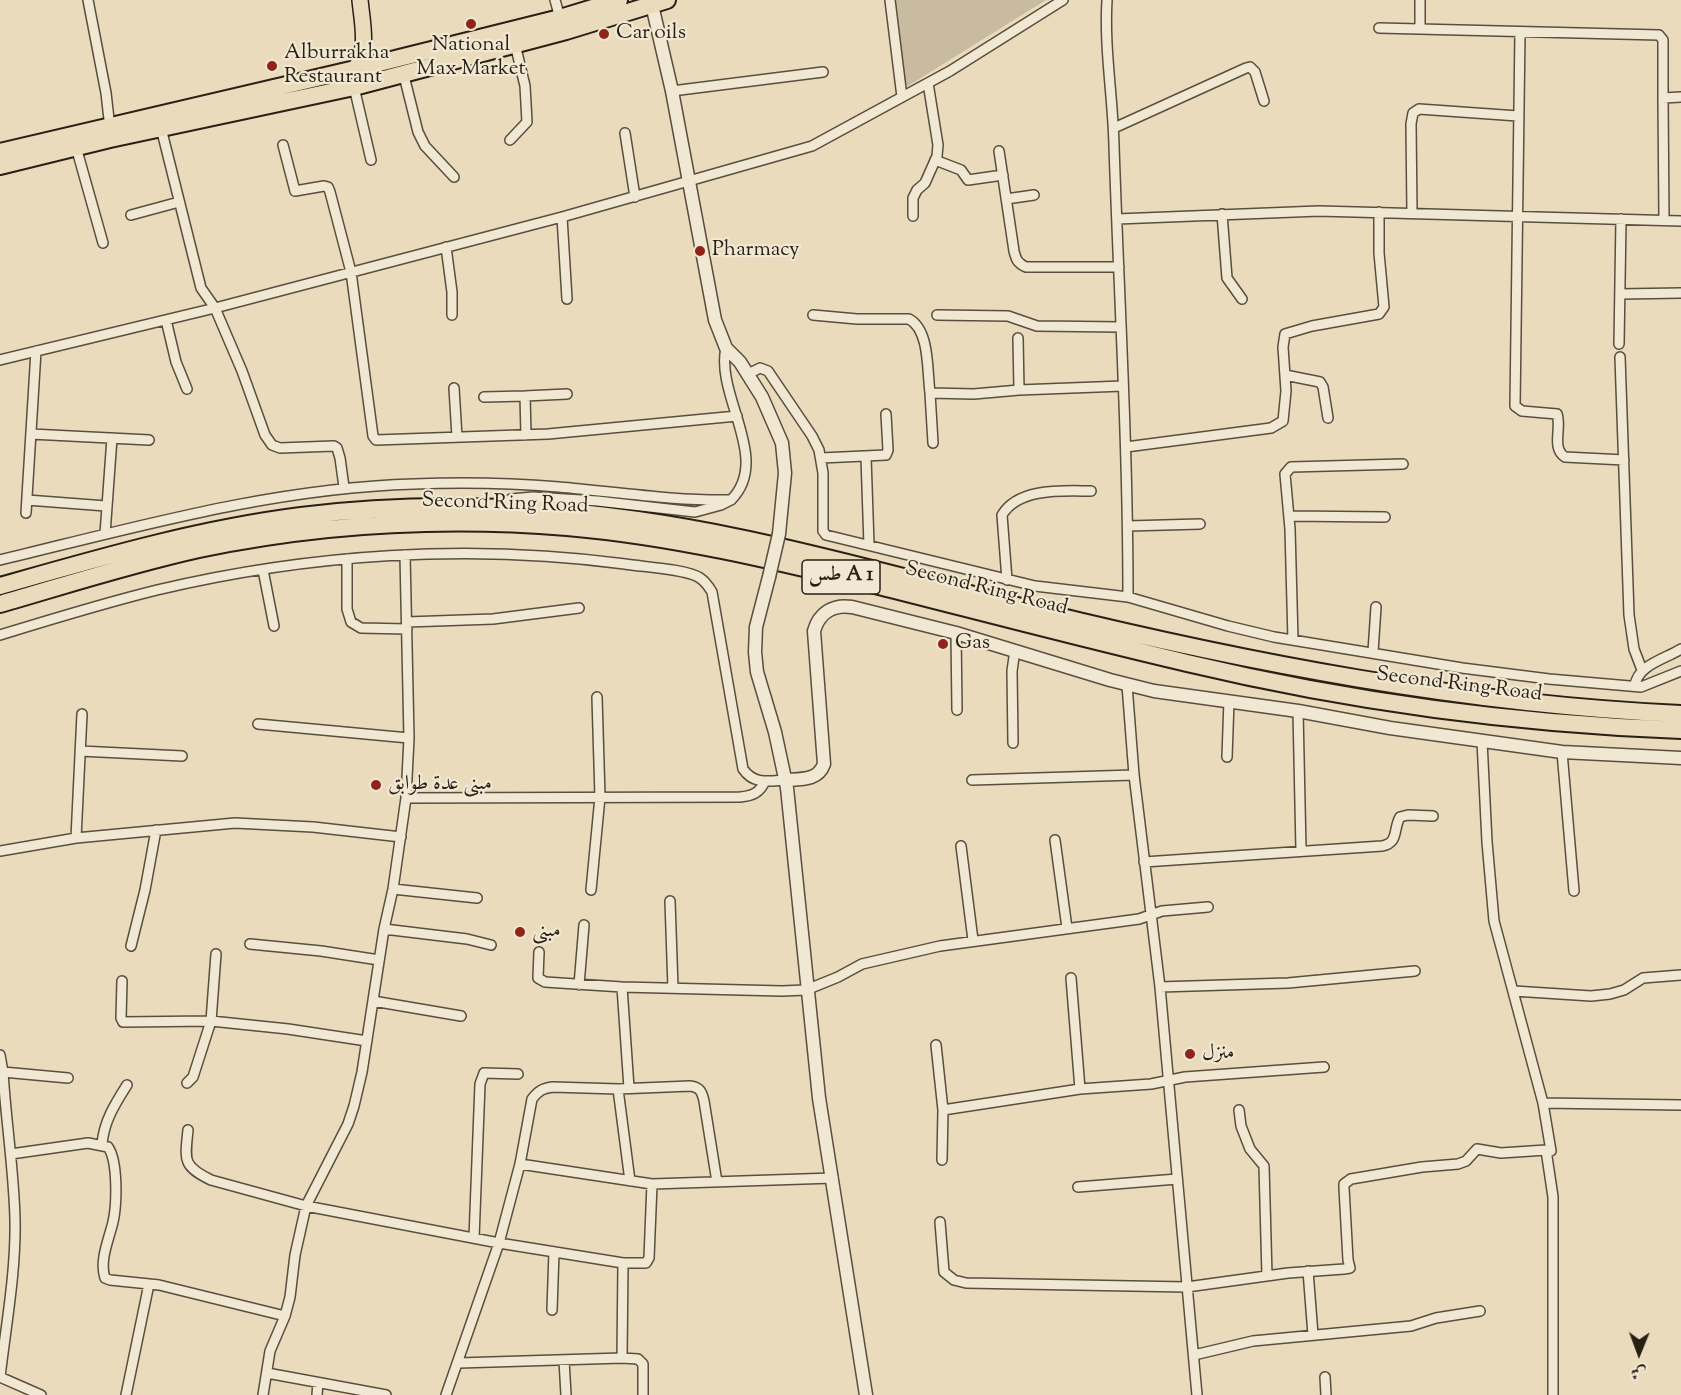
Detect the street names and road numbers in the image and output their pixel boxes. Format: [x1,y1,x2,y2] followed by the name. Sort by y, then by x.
[421,489,589,521] street label: Second Ring Road
[902,558,1070,622] street label: Second Ring Road
[802,560,880,594] road number: طس A 1
[1375,663,1543,709] street label: Second Ring Road

